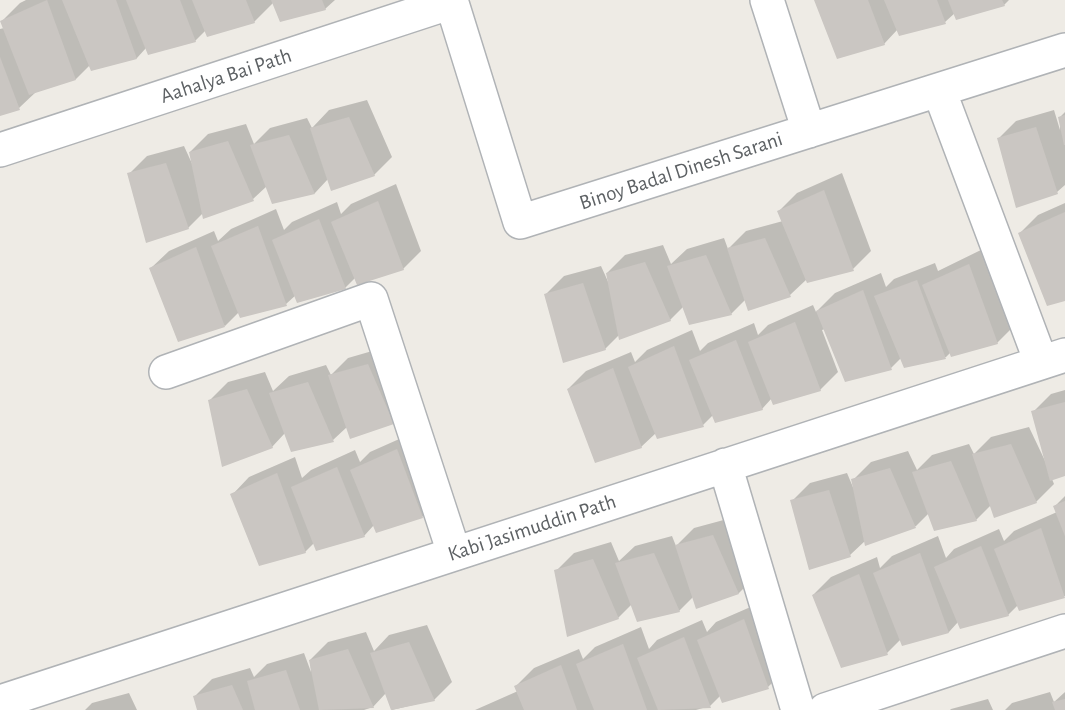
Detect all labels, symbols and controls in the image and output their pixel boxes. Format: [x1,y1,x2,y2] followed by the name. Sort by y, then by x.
[157,43,295,109] street label: Aahalya Bai Path
[576,126,786,216] street label: Binoy Badal Dinesh Sarani
[445,489,619,567] street label: Kabi Jasimuddin Path

